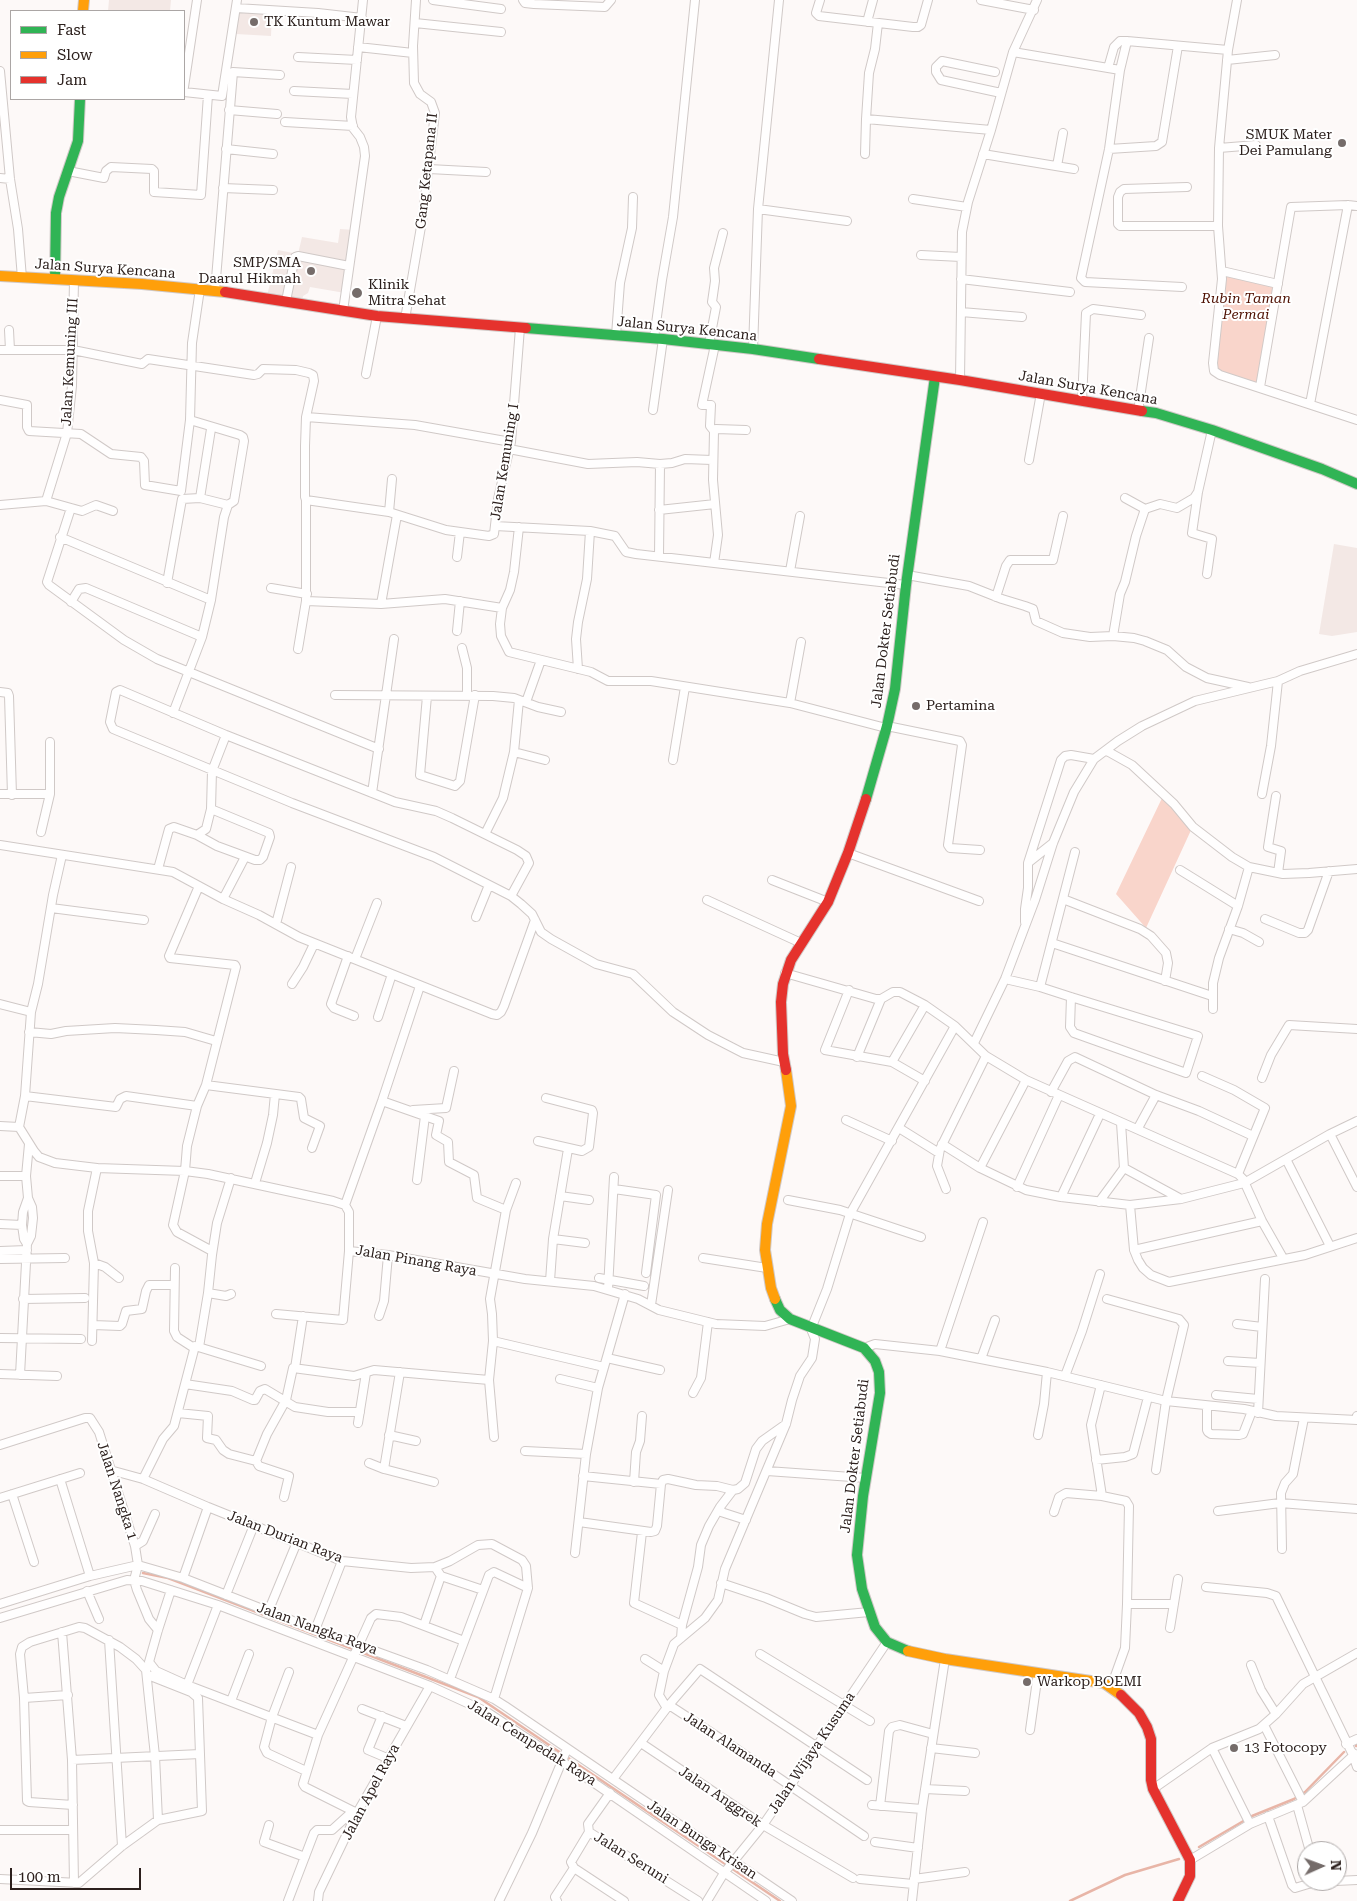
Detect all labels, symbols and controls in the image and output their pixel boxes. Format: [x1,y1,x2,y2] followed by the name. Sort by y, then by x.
[10,10,185,100] legend
[264,14,390,30] place label: TK Kuntum Mawar
[248,16,260,28] marker: TK Kuntum Mawar
[57,21,86,39] text: Fast
[57,46,92,64] text: Slow
[57,71,87,89] text: Jam
[413,112,441,230] street label: Gang Ketapana II
[1239,127,1332,160] place label: SMUK Mater Dei Pamulang
[1336,137,1348,149] marker: SMUK Mater Dei Pamulang
[198,255,301,288] place label: SMP/SMA Daarul Hikmah
[34,256,176,282] street label: Jalan Surya Kencana
[305,265,317,277] marker: SMP/SMA Daarul Hikmah
[368,277,446,310] place label: Klinik Mitra Sehat
[350,286,364,300] marker: Klinik Mitra Sehat
[1201,291,1291,324] park label: Rubin Taman Permai
[58,297,82,427] street label: Jalan Kemuning III
[616,313,758,345] street label: Jalan Surya Kencana
[1017,367,1159,409] street label: Jalan Surya Kencana
[487,402,523,522] street label: Jalan Kemuning I
[868,553,904,709] street label: Jalan Dokter Setiabudi
[926,698,995,714] place label: Pertamina
[910,700,922,712] marker: Pertamina
[354,1242,478,1280] street label: Jalan Pinang Raya
[837,1378,873,1534] street label: Jalan Dokter Setiabudi
[93,1440,141,1542] street label: Jalan Nangka 1
[225,1507,345,1567] street label: Jalan Durian Raya
[254,1599,380,1659] street label: Jalan Nangka Raya
[1037,1674,1142,1690] place label: Warkop BOEMI
[1021,1676,1033,1688] marker: Warkop BOEMI
[765,1689,859,1817] street label: Jalan Wijaya Kusuma
[465,1697,599,1789] street label: Jalan Cempedak Raya
[680,1709,780,1781] street label: Jalan Alamanda
[1244,1740,1327,1756] place label: 13 Fotocopy
[339,1741,403,1843] street label: Jalan Apel Raya
[1228,1742,1240,1754] marker: 13 Fotocopy
[675,1763,765,1831] street label: Jalan Anggrek
[644,1797,760,1883] street label: Jalan Bunga Krisan
[591,1829,671,1887] street label: Jalan Seruni
[1297,1841,1347,1891] north arrow
[12,1858,144,1890] scale bar
[1328,1860,1344,1871] text: N
[18,1868,61,1886] text: 100 m

